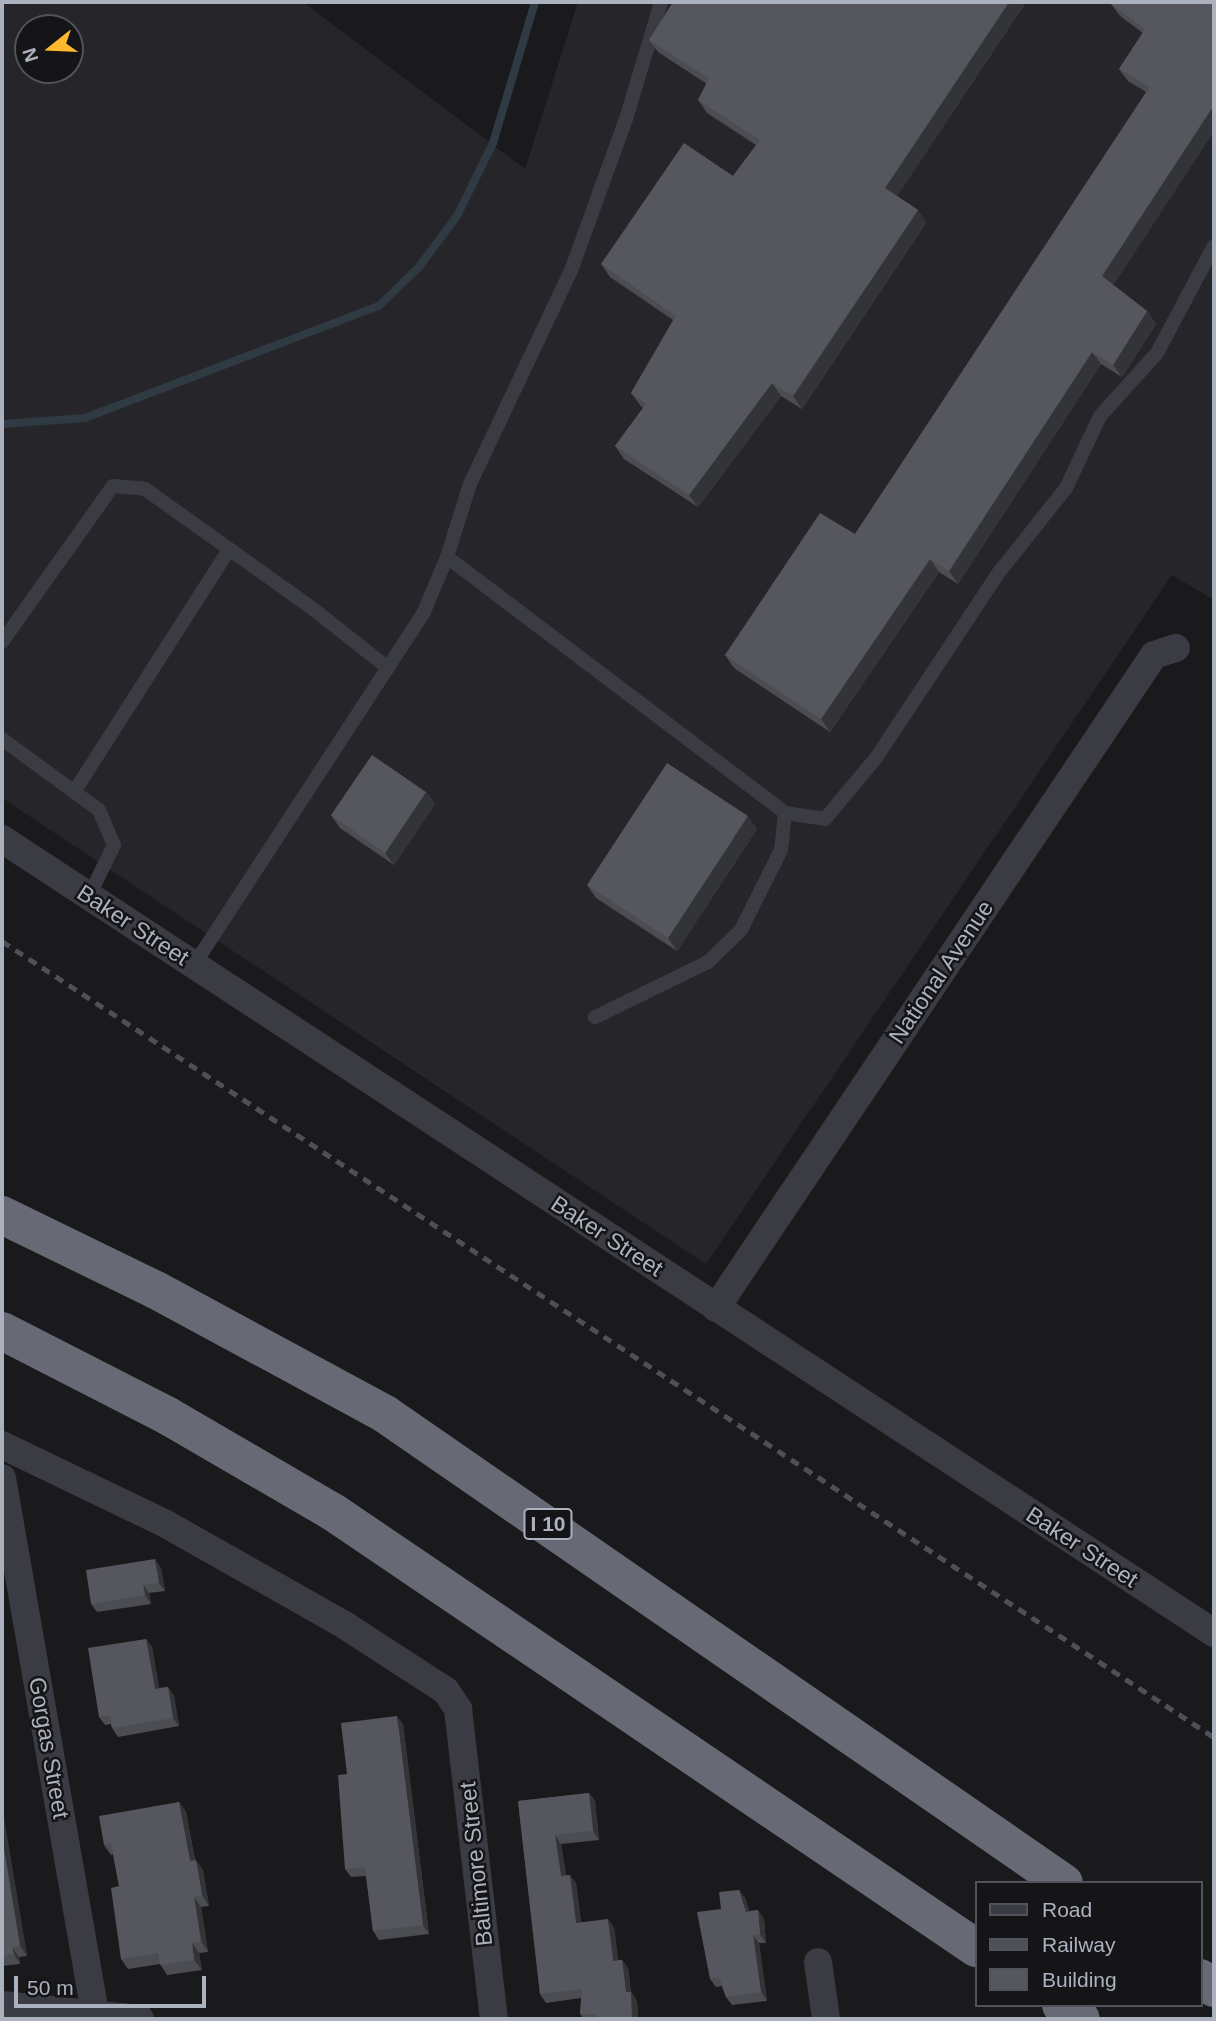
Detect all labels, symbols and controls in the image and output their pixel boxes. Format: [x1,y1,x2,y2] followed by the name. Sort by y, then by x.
[14,14,84,84] north arrow
[18,45,43,65] text: N
[72,879,194,971] street label: Baker Street
[882,894,1000,1050] street label: National Avenue
[546,1190,668,1282] street label: Baker Street
[1021,1501,1143,1593] street label: Baker Street
[522,1506,574,1542] road number: I 10
[23,1675,75,1821] street label: Gorgas Street
[454,1781,498,1947] street label: Baltimore Street
[974,1881,1202,2007] legend
[1042,1898,1092,1921] text: Road
[1042,1933,1116,1956] text: Railway
[18,1962,210,2006] scale bar
[1042,1968,1117,1991] text: Building
[27,1976,74,1999] text: 50 m

